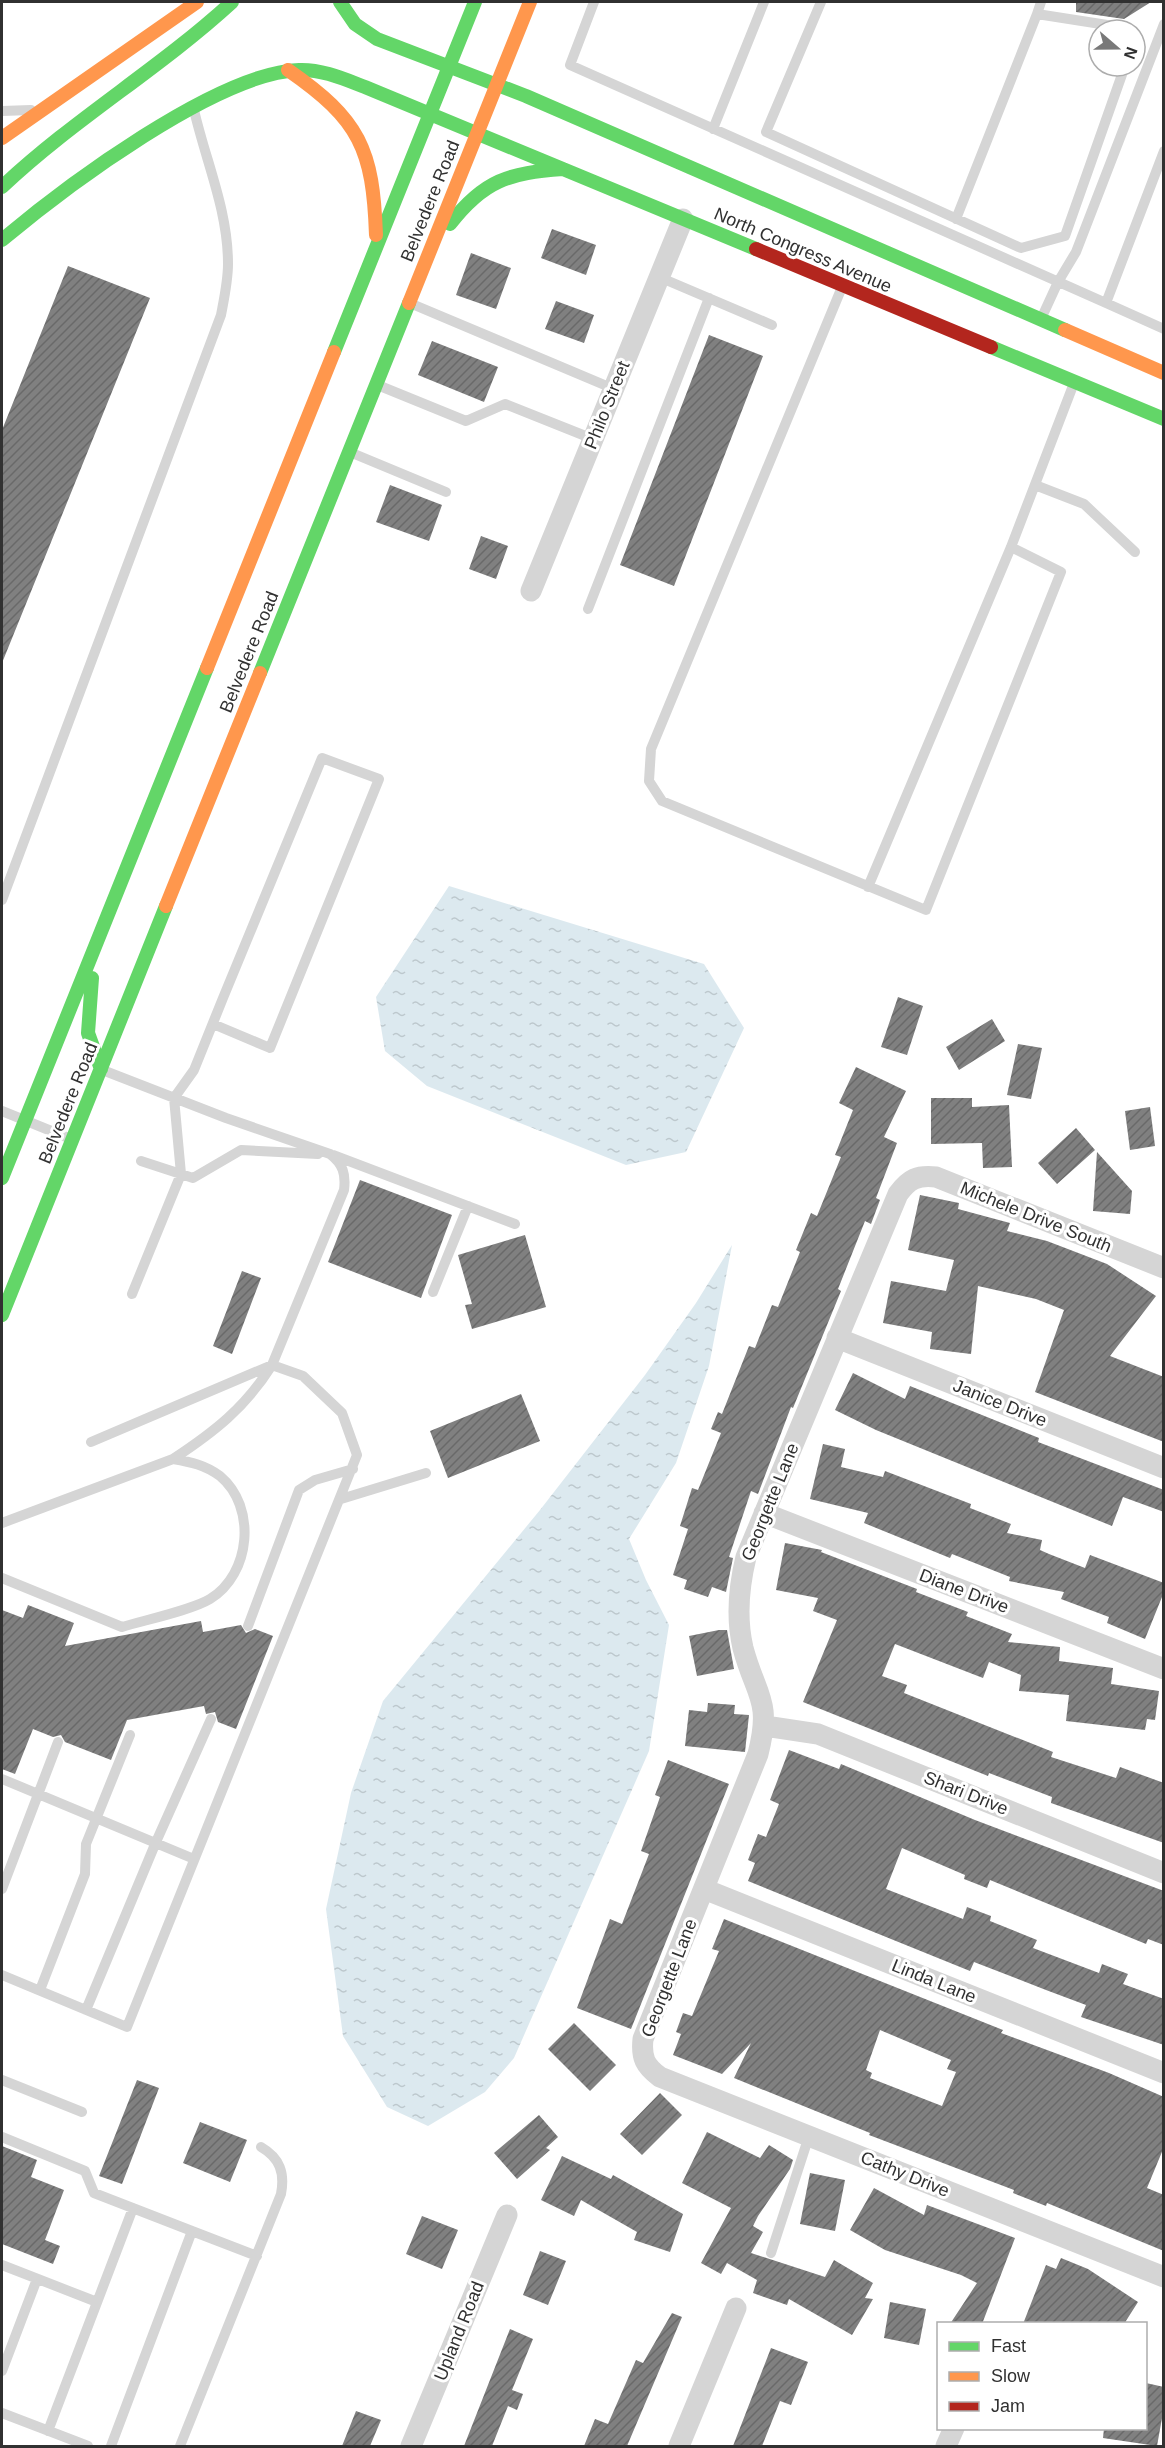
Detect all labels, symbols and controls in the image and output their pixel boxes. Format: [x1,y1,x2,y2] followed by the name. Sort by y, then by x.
[1087,18,1147,78] north arrow
[1121,45,1141,61] text: N
[397,137,463,265] street label: Belvedere Road
[711,204,895,296] street label: North Congress Avenue
[580,358,634,452] street label: Philo Street
[216,588,282,716] street label: Belvedere Road
[35,1039,101,1167] street label: Belvedere Road
[958,1178,1114,1256] street label: Michele Drive South
[950,1375,1050,1431] street label: Janice Drive
[737,1440,803,1564] street label: Georgette Lane
[917,1565,1011,1617] street label: Diane Drive
[921,1767,1011,1819] street label: Shari Drive
[637,1916,701,2040] street label: Georgette Lane
[889,1955,979,2007] street label: Linda Lane
[858,2147,952,2201] street label: Cathy Drive
[430,2279,488,2383] street label: Upland Road
[937,2322,1147,2430] legend
[991,2336,1026,2356] text: Fast
[991,2366,1031,2386] text: Slow
[991,2396,1025,2416] text: Jam

